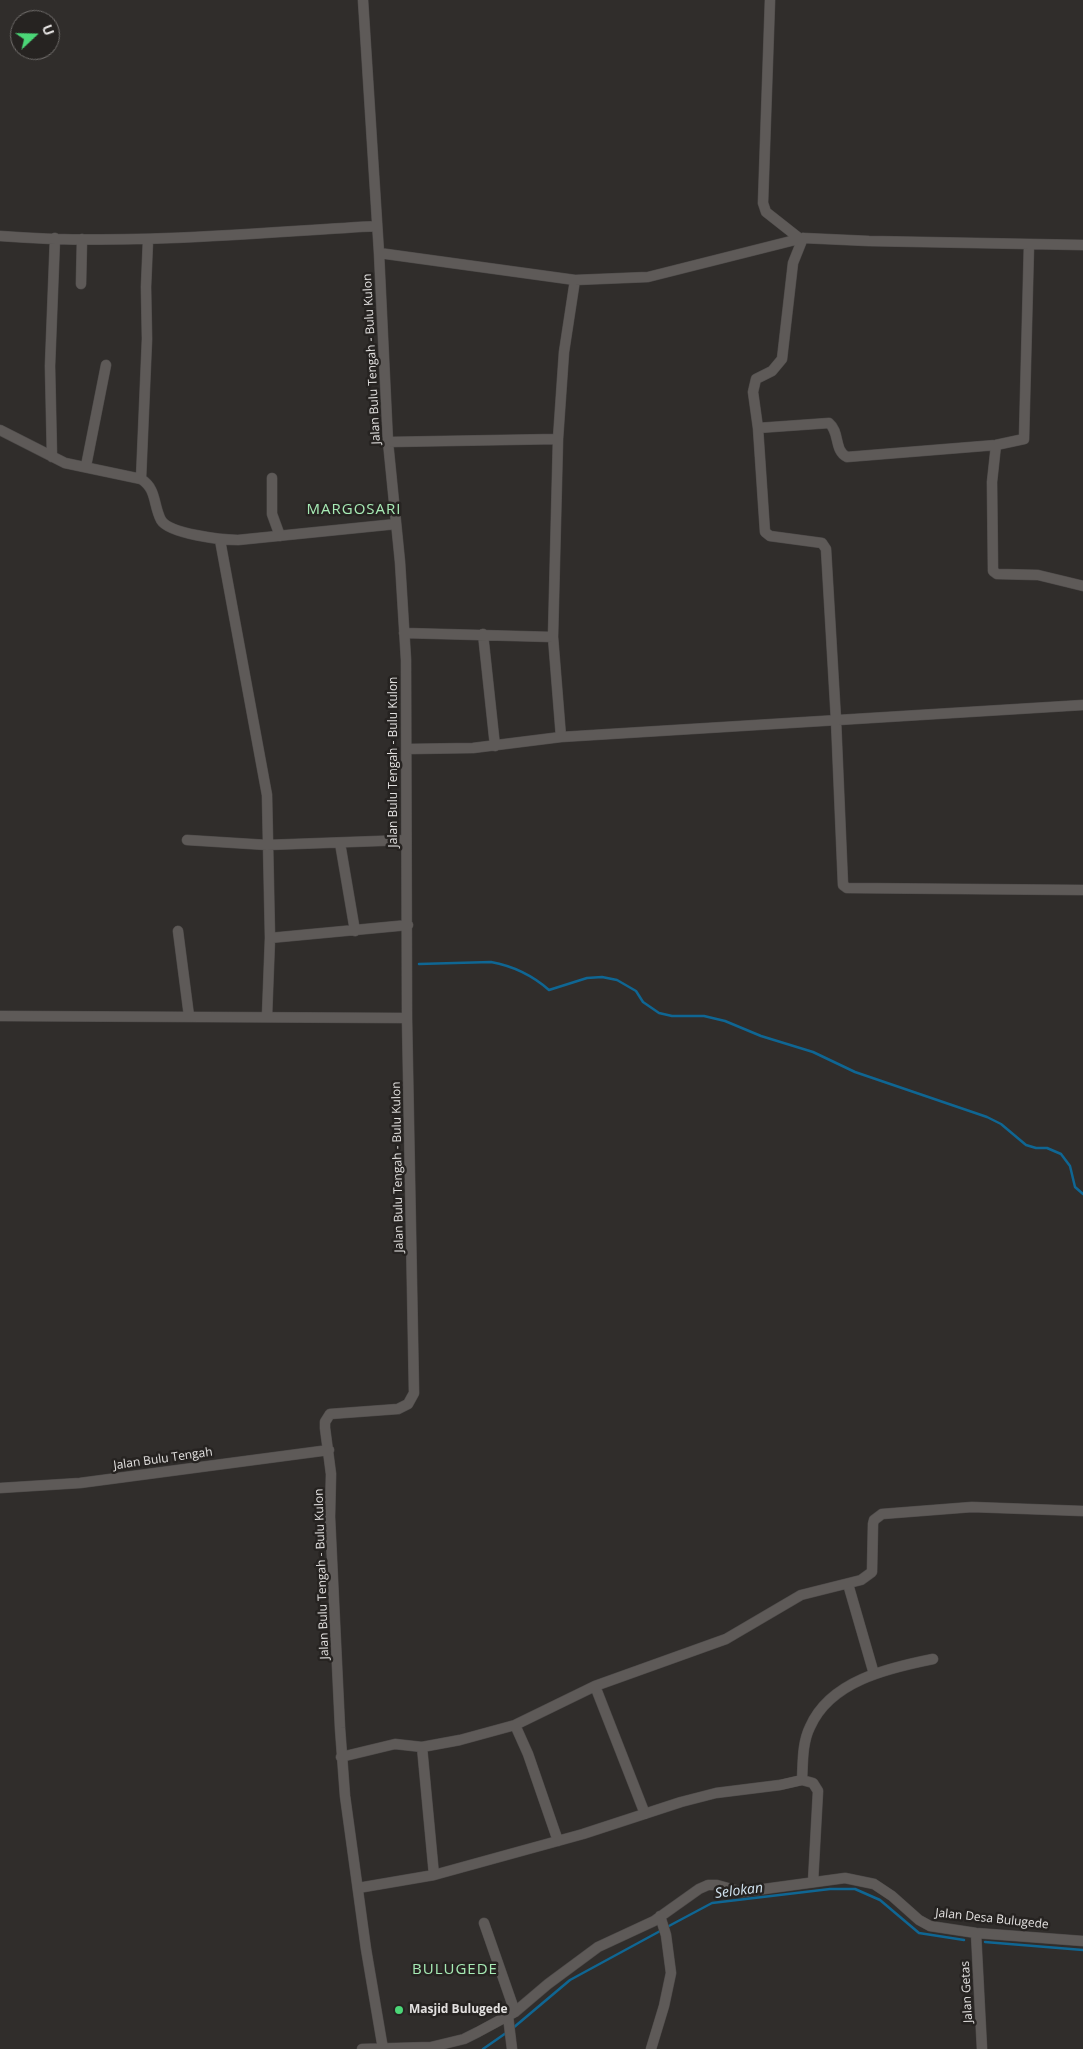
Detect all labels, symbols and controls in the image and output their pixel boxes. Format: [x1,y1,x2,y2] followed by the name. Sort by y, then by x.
[10,10,60,60] north arrow
[38,21,59,38] text: U
[360,273,384,445] street label: Jalan Bulu Tengah - Bulu Kulon
[305,501,403,519] district label: MARGOSARI
[387,677,401,847] street label: Jalan Bulu Tengah - Bulu Kulon
[389,1081,407,1253] street label: Jalan Bulu Tengah - Bulu Kulon
[113,1445,213,1473] street label: Jalan Bulu Tengah
[312,1488,332,1660] street label: Jalan Bulu Tengah - Bulu Kulon
[714,1880,764,1902] water label: Selokan
[935,1906,1049,1932] street label: Jalan Desa Bulugede
[411,1961,499,1979] district label: BULUGEDE
[958,1961,976,2023] street label: Jalan Getas
[409,2003,508,2017] place label: Masjid Bulugede
[393,2004,405,2016] marker: Masjid Bulugede

